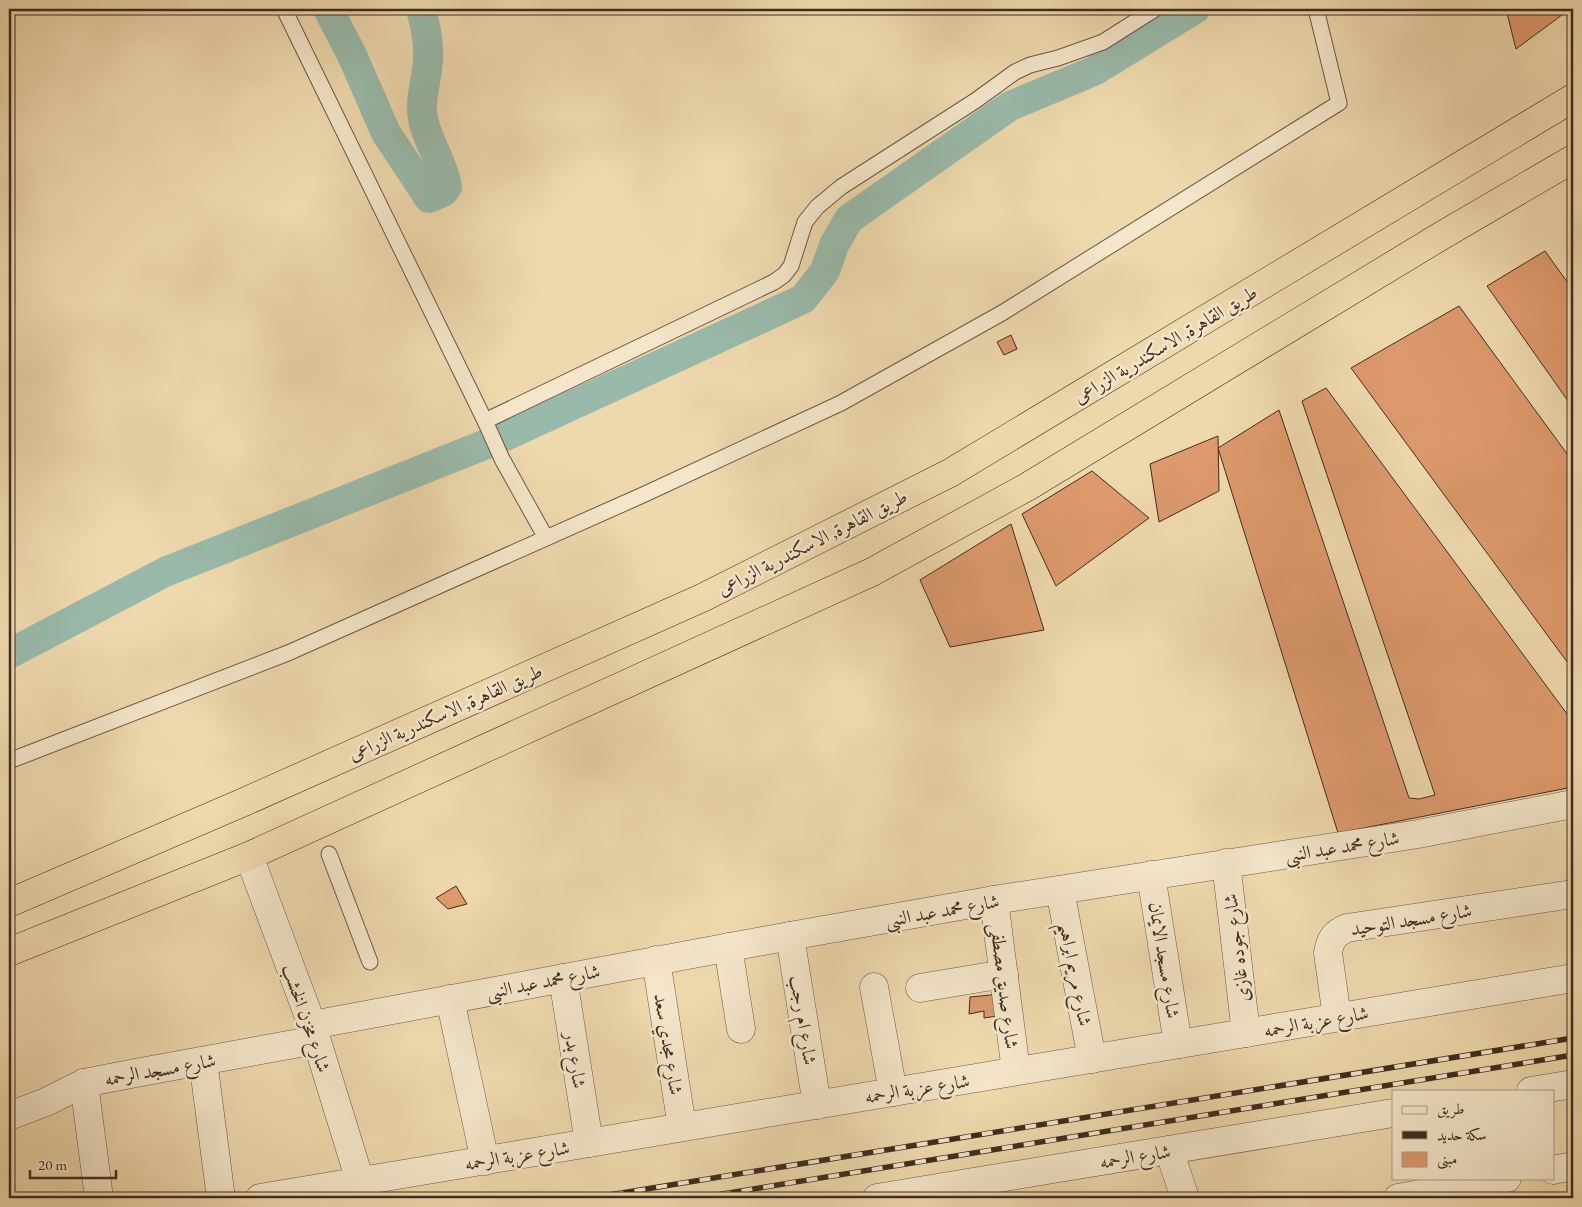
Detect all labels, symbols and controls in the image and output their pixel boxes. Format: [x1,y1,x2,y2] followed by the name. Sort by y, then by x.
[1069,280,1262,409] street label: طريق القاهرة, الاسكندرية الزراعى
[713,484,911,601] street label: طريق القاهرة, الاسكندرية الزراعى
[344,658,546,767] street label: طريق القاهرة, الاسكندرية الزراعى
[1283,825,1402,871] street label: شارع محمد عبد النبى
[883,888,1002,936] street label: شارع محمد عبد النبى
[1217,892,1259,1004] street label: شارع جوده غازى
[1349,898,1474,944] street label: شارع مسجد التوحيد
[1140,900,1186,1021] street label: شارع مسجد الايمان
[1046,920,1098,1030] street label: شارع مريم ابراهيم
[981,922,1025,1051] street label: شارع صديق مصطفى
[484,958,603,1008] street label: شارع محمد عبد النبى
[273,961,337,1077] street label: شارع مخزن الخشب
[780,974,823,1067] street label: شارع ام رجب
[645,992,689,1097] street label: شارع مجدي سعد
[1262,1000,1371,1046] street label: شارع عزبة الرحمه
[555,1028,592,1091] street label: شارع بدر
[102,1047,218,1095] street label: شارع مسجد الرحمه
[863,1068,972,1112] street label: شارع عزبة الرحمه
[1392,1090,1554,1180] legend
[1437,1099,1464,1119] text: طريق
[1437,1125,1486,1144] text: سكة حديد
[463,1135,572,1179] street label: شارع عزبة الرحمه
[1098,1139,1173,1177] street label: شارع الرحمه
[30,1147,116,1179] scale bar
[1437,1149,1457,1170] text: مبنى
[38,1155,67,1174] text: 20 m

